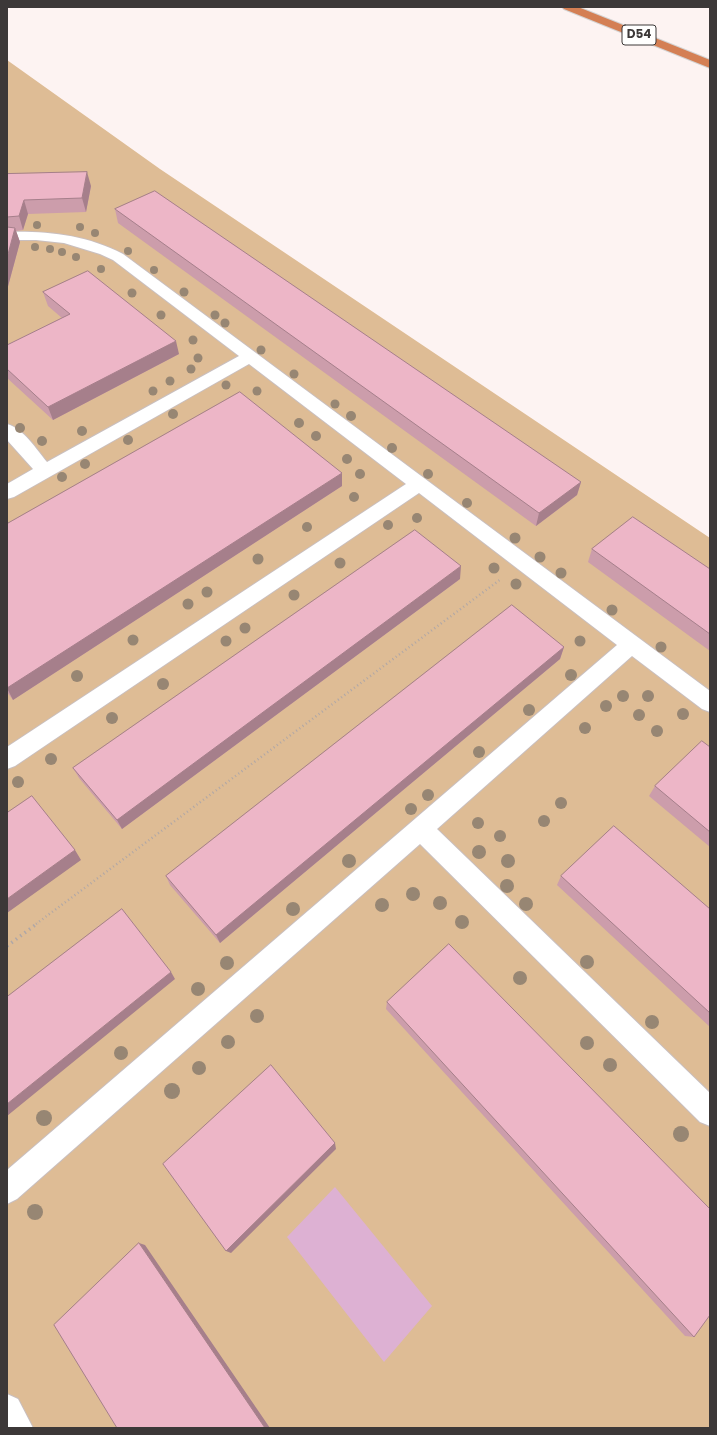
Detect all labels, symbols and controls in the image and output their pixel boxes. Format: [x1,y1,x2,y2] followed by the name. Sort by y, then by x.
[622,25,656,45] road number: D54

